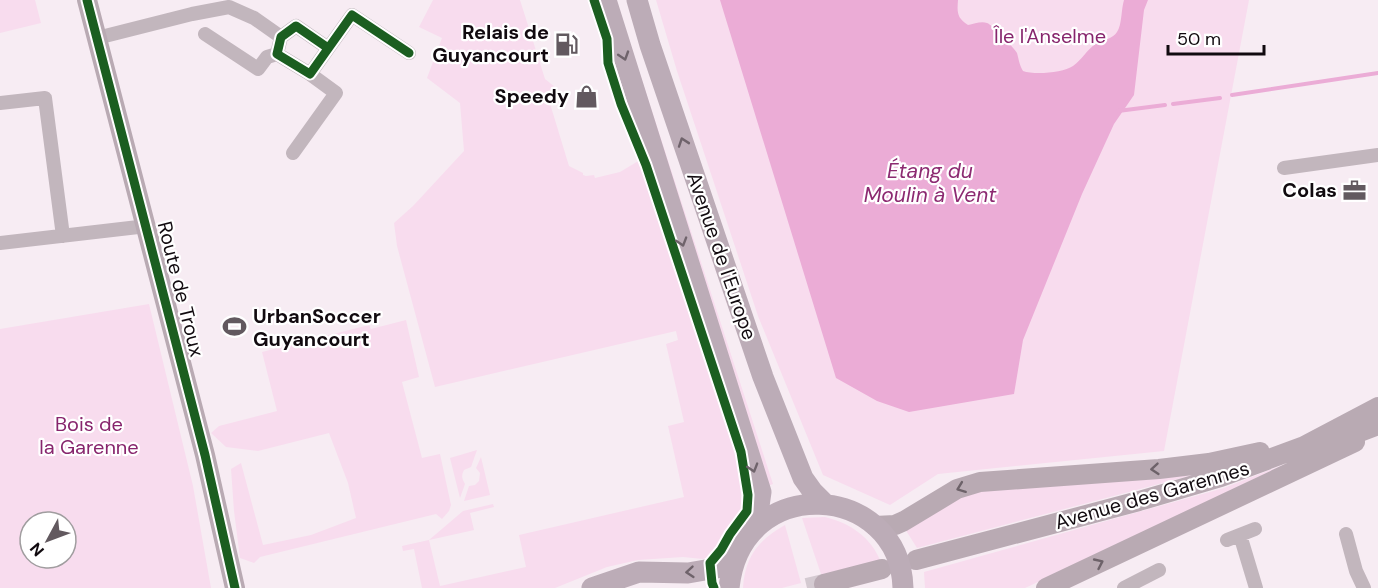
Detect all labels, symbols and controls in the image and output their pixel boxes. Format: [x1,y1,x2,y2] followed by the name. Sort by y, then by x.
[1168,18,1264,56] scale bar
[432,19,549,68] place label: Relais de Guyancourt
[993,23,1106,49] park label: Île l'Anselme
[1177,27,1221,51] text: 50 m
[554,31,580,57] fuel station icon: Relais de Guyancourt
[617,50,629,61] one-way arrow
[495,83,569,109] place label: Speedy
[574,83,600,109] shop icon: Speedy
[678,137,691,148] one-way arrow
[864,157,997,209] water label: Étang du Moulin à Vent
[681,169,763,343] street label: Avenue de l'Europe
[1282,177,1337,203] place label: Colas
[1342,177,1368,203] office icon: Colas
[152,219,210,359] street label: Route de Troux
[675,236,688,247] one-way arrow
[253,303,381,352] place label: UrbanSoccer Guyancourt
[222,314,248,340] sports icon: UrbanSoccer Guyancourt
[39,411,139,460] park label: Bois de la Garenne
[1052,455,1252,535] street label: Avenue des Garennes
[746,462,758,473] one-way arrow
[1150,462,1159,475] one-way arrow
[957,481,968,493] one-way arrow
[18,510,78,570] north arrow
[25,538,49,561] text: N
[1092,558,1103,570] one-way arrow
[686,565,695,578] one-way arrow

